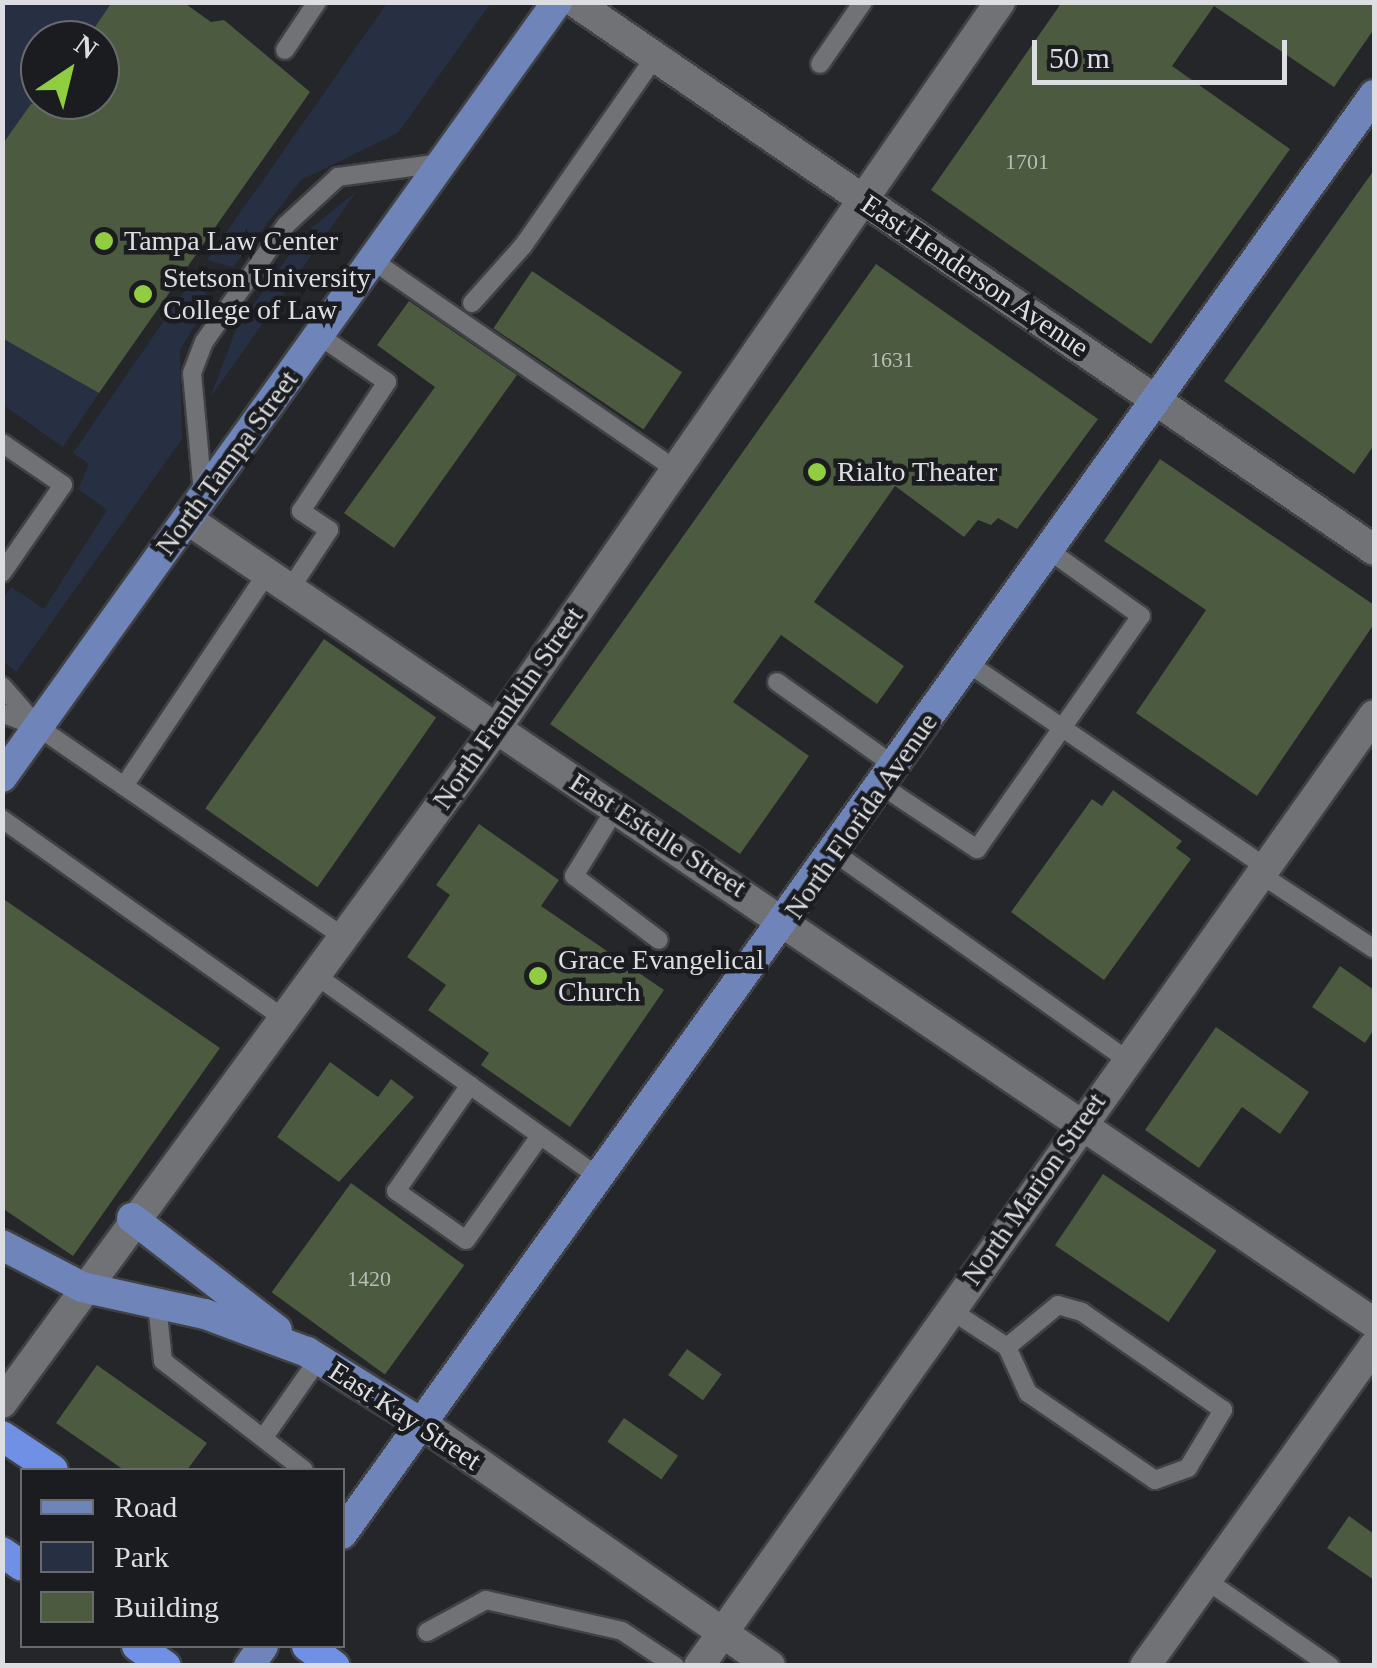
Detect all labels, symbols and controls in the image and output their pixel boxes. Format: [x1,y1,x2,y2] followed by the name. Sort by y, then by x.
[20,20,120,120] north arrow
[1037,20,1292,82] scale bar
[69,28,104,65] text: N
[1049,41,1110,74] text: 50 m
[1005,149,1049,175] house number: 1701
[854,187,1096,365] street label: East Henderson Avenue
[124,224,338,258] place label: Tampa Law Center
[93,230,115,252] marker: Tampa Law Center
[163,261,371,327] place label: Stetson University College of Law
[132,283,154,305] marker: Stetson University College of Law
[870,347,914,373] house number: 1631
[149,364,305,562] street label: North Tampa Street
[837,455,998,489] place label: Rialto Theater
[806,461,828,483] marker: Rialto Theater
[426,600,590,816] street label: North Franklin Street
[777,706,945,926] street label: North Florida Avenue
[563,765,753,905] street label: East Estelle Street
[558,943,764,1009] place label: Grace Evangelical Church
[527,965,549,987] marker: Grace Evangelical Church
[955,1086,1113,1292] street label: North Marion Street
[347,1266,391,1292] house number: 1420
[323,1354,487,1478] street label: East Kay Street
[20,1468,345,1648] legend
[114,1490,177,1523] text: Road
[114,1540,169,1573] text: Park
[114,1590,219,1623] text: Building

